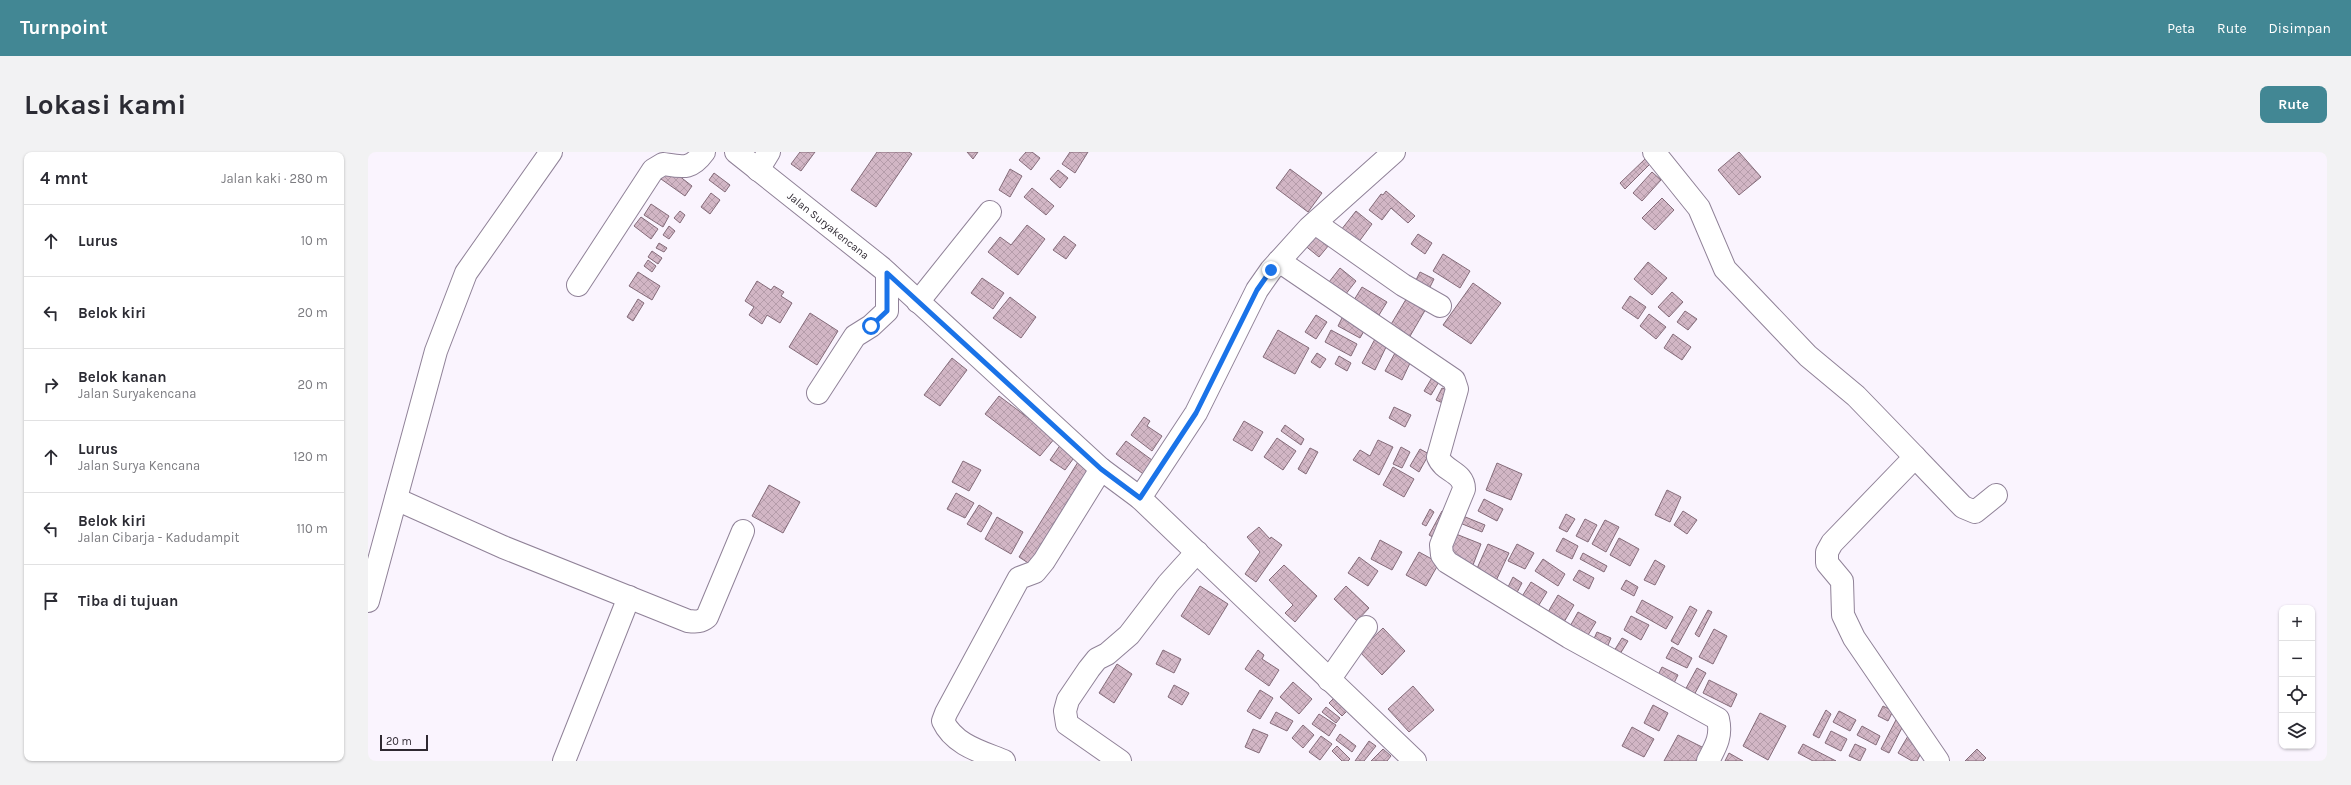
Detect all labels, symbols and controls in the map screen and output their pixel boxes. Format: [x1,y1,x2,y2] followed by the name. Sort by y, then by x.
[20,17,108,39] text: Turnpoint
[2167,20,2195,37] text: Peta
[2217,20,2247,37] text: Rute
[2269,20,2331,37] text: Disimpan
[2260,86,2327,123] button: Rute
[24,88,186,121] text: Lokasi kami
[40,168,88,188] text: 4 mnt
[221,171,328,186] text: Jalan kaki · 280 m
[785,189,872,262] street label: Jalan Suryakencana
[40,230,62,252] icon: ahead
[78,232,118,250] text: Lurus
[301,233,328,248] text: 10 m
[1262,261,1280,279] route end
[40,302,62,324] icon: left
[78,304,146,322] text: Belok kiri
[298,305,328,320] text: 20 m
[862,317,880,335] route start
[78,368,167,386] text: Belok kanan
[40,374,62,396] icon: right
[298,377,328,392] text: 20 m
[78,386,196,401] text: Jalan Suryakencana
[78,440,118,458] text: Lurus
[40,446,62,468] icon: ahead
[293,449,328,464] text: 120 m
[78,458,200,473] text: Jalan Surya Kencana
[78,512,146,530] text: Belok kiri
[40,518,62,540] icon: left
[296,521,328,536] text: 110 m
[78,530,239,545] text: Jalan Cibarja - Kadudampit
[40,590,62,612] icon: arrive
[78,592,178,610] text: Tiba di tujuan
[2279,605,2315,749] map controls
[2279,605,2315,641] button: +
[2279,641,2315,677] button: −
[2279,677,2315,713] button: locate
[2279,713,2315,749] button: layers
[380,733,428,752] scale bar
[386,735,412,748] text: 20 m

